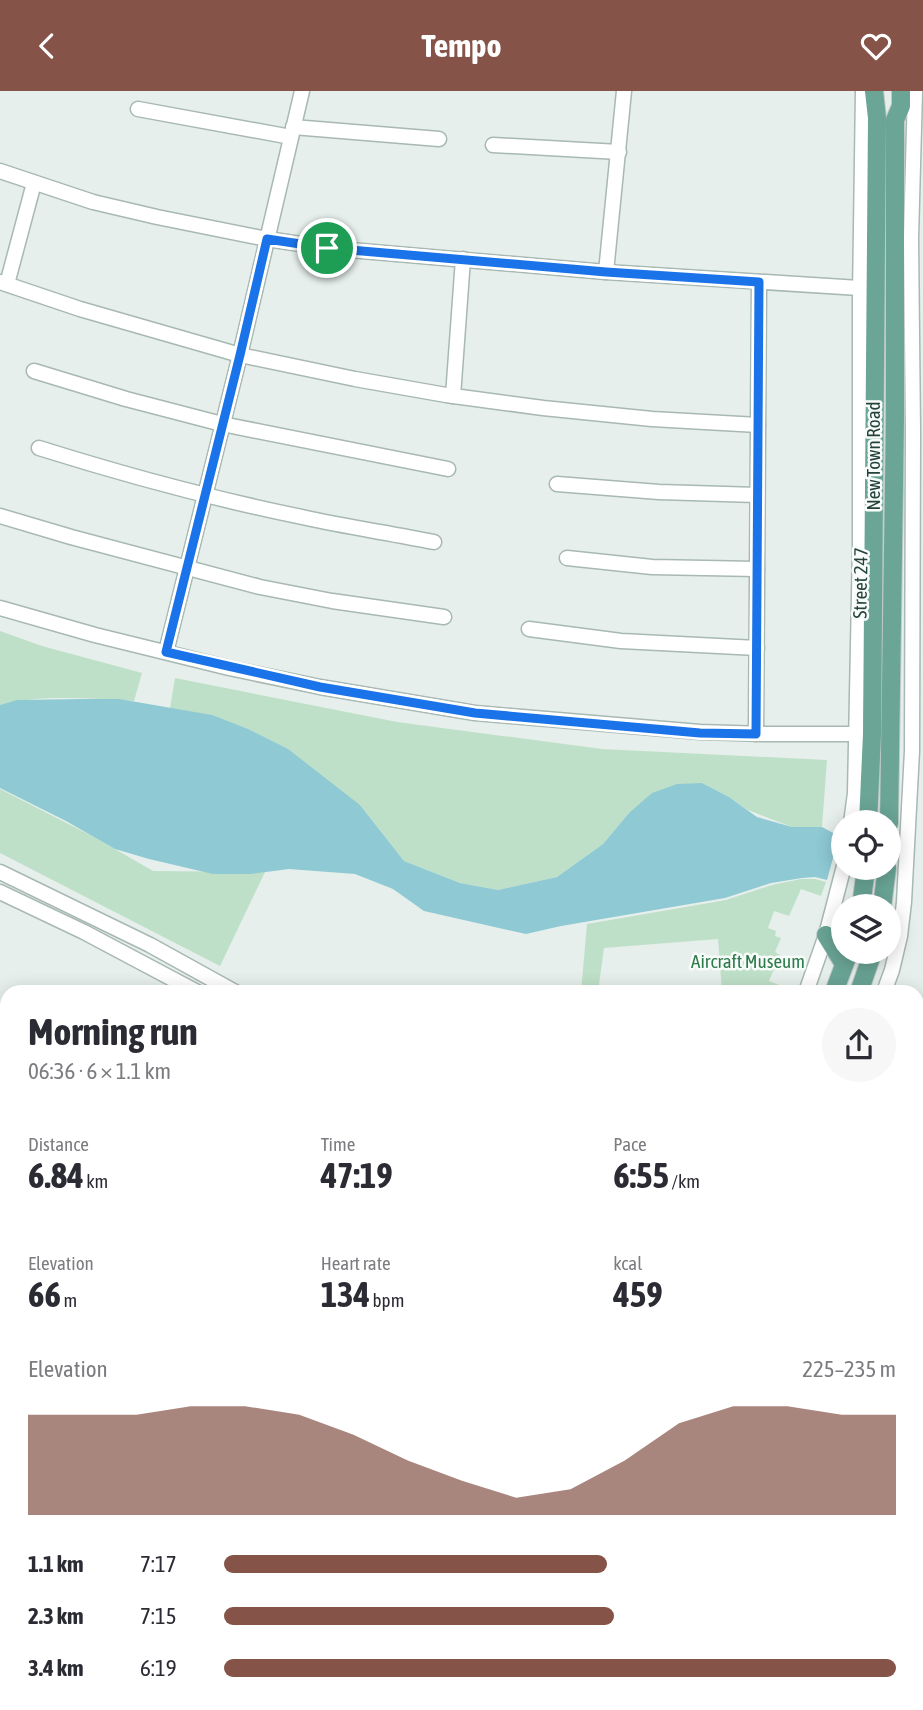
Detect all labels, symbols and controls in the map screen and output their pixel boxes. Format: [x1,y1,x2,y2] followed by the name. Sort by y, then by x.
[28,27,66,65] icon: back
[422,27,501,64] text: Tempo
[857,27,895,65] icon: heart
[297,218,357,278] pin
[308,229,346,267] icon: arrive
[862,402,884,510] street label: New Town Road
[848,547,872,619] street label: Street 247
[831,810,901,964] map controls
[831,810,901,880] button: locate
[831,894,901,964] button: layers
[691,950,805,972] park label: Aircraft Museum
[822,1008,896,1082] button: share
[28,1010,198,1053] text: Morning run
[28,1058,171,1084] text: 06:36 · 6 × 1.1 km
[28,1133,89,1155] text: Distance
[321,1133,355,1155] text: Time
[613,1133,647,1155] text: Pace
[28,1155,84,1195] text: 6.84
[321,1155,393,1195] text: 47:19
[613,1155,669,1195] text: 6:55
[84,1170,108,1192] text: km
[669,1170,700,1192] text: /km
[28,1252,94,1274] text: Elevation
[321,1252,391,1274] text: Heart rate
[613,1252,642,1274] text: kcal
[28,1274,61,1314] text: 66
[321,1274,370,1314] text: 134
[613,1274,663,1314] text: 459
[61,1289,77,1311] text: m
[370,1289,404,1311] text: bpm
[28,1356,108,1382] text: Elevation
[802,1356,896,1382] text: 225–235 m
[28,1551,84,1577] text: 1.1 km
[140,1551,177,1577] text: 7:17
[28,1603,84,1629] text: 2.3 km
[140,1603,177,1629] text: 7:15
[28,1655,84,1681] text: 3.4 km
[140,1655,177,1681] text: 6:19

